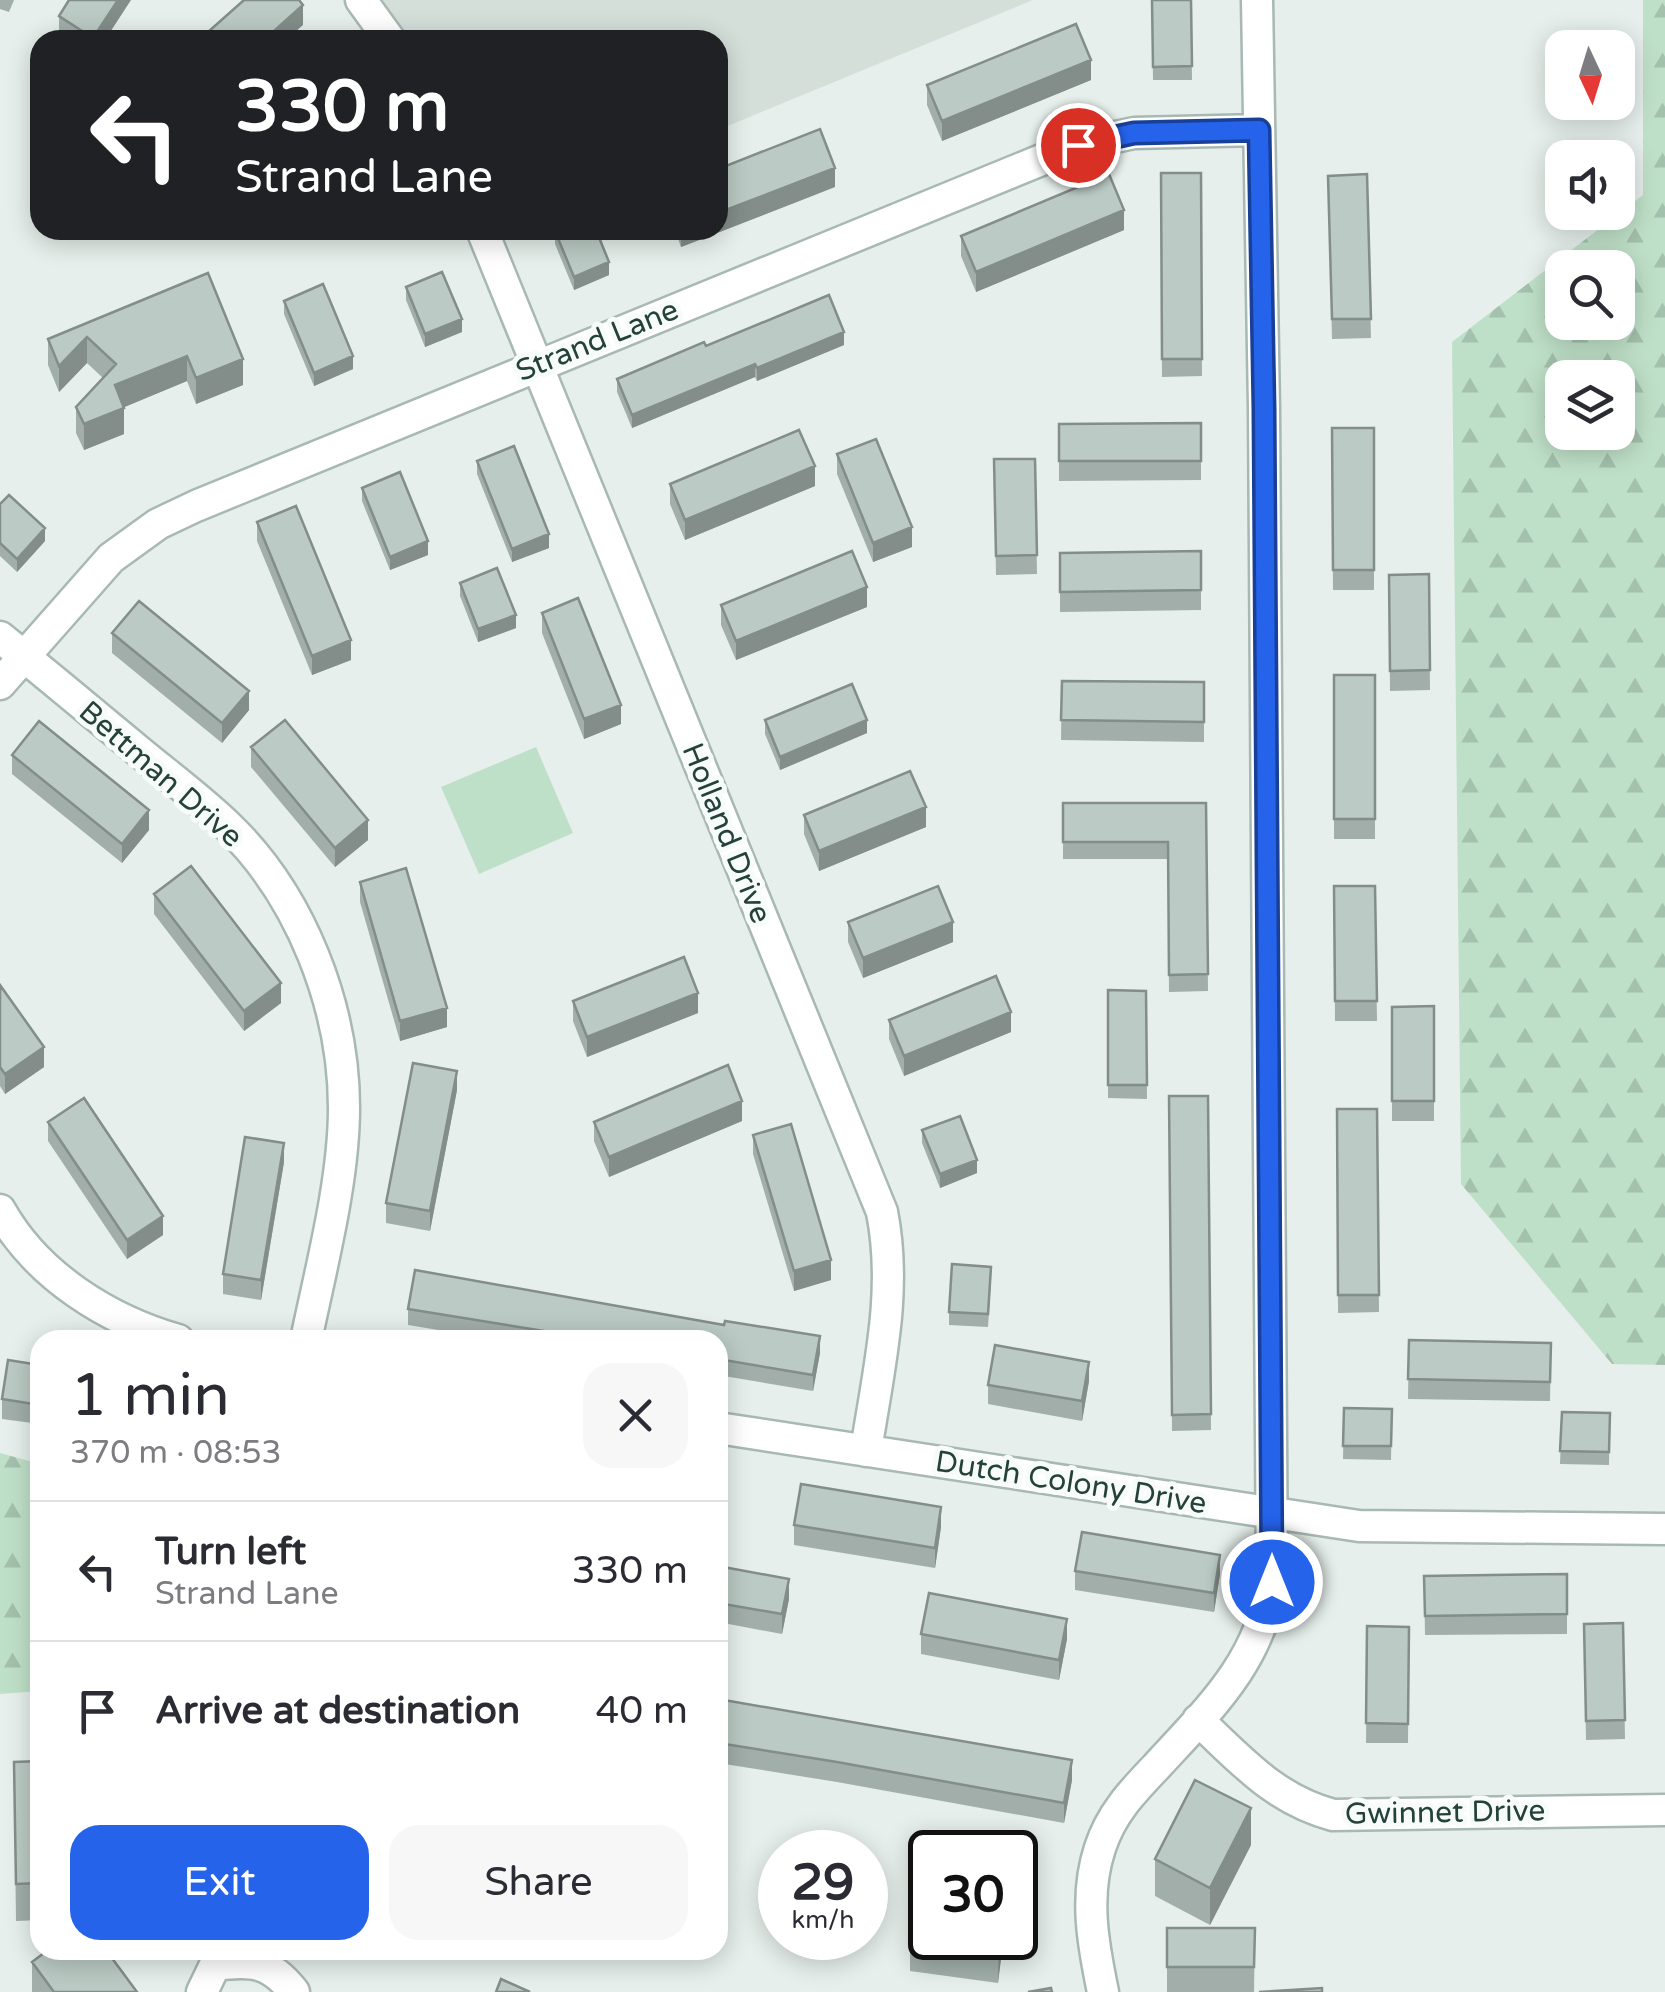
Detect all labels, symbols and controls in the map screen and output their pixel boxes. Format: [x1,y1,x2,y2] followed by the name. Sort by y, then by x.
[1545,30,1635,120] north arrow
[1545,30,1635,450] map controls
[235,66,449,150] text: 330 m
[70,70,200,200] icon: left
[1036,103,1121,188] pin
[1051,118,1106,173] icon: arrive
[1545,140,1635,230] button: sound
[235,151,493,205] text: Strand Lane
[1545,250,1635,340] button: search
[511,291,684,390] street label: Strand Lane
[1545,360,1635,450] button: layers
[71,693,250,856] street label: Bettman Drive
[674,738,779,929] street label: Holland Drive
[70,1360,230,1432] text: 1 min
[583,1363,688,1468] button: close
[70,1434,282,1472] text: 370 m · 08:53
[933,1443,1209,1522] street label: Dutch Colony Drive
[155,1529,306,1575] text: Turn left
[1220,1530,1324,1634] position arrow
[70,1544,125,1599] icon: left
[572,1548,688,1594] text: 330 m
[155,1575,339,1613] text: Strand Lane
[70,1684,125,1739] icon: arrive
[155,1688,520,1734] text: Arrive at destination
[596,1688,688,1734] text: 40 m
[1344,1792,1546,1833] street label: Gwinnet Drive
[70,1825,369,1940] button: Exit
[389,1825,688,1940] button: Share
[908,1830,1038,1960] speed limit sign: 30
[792,1853,854,1913] text: 29
[792,1905,854,1935] text: km/h

